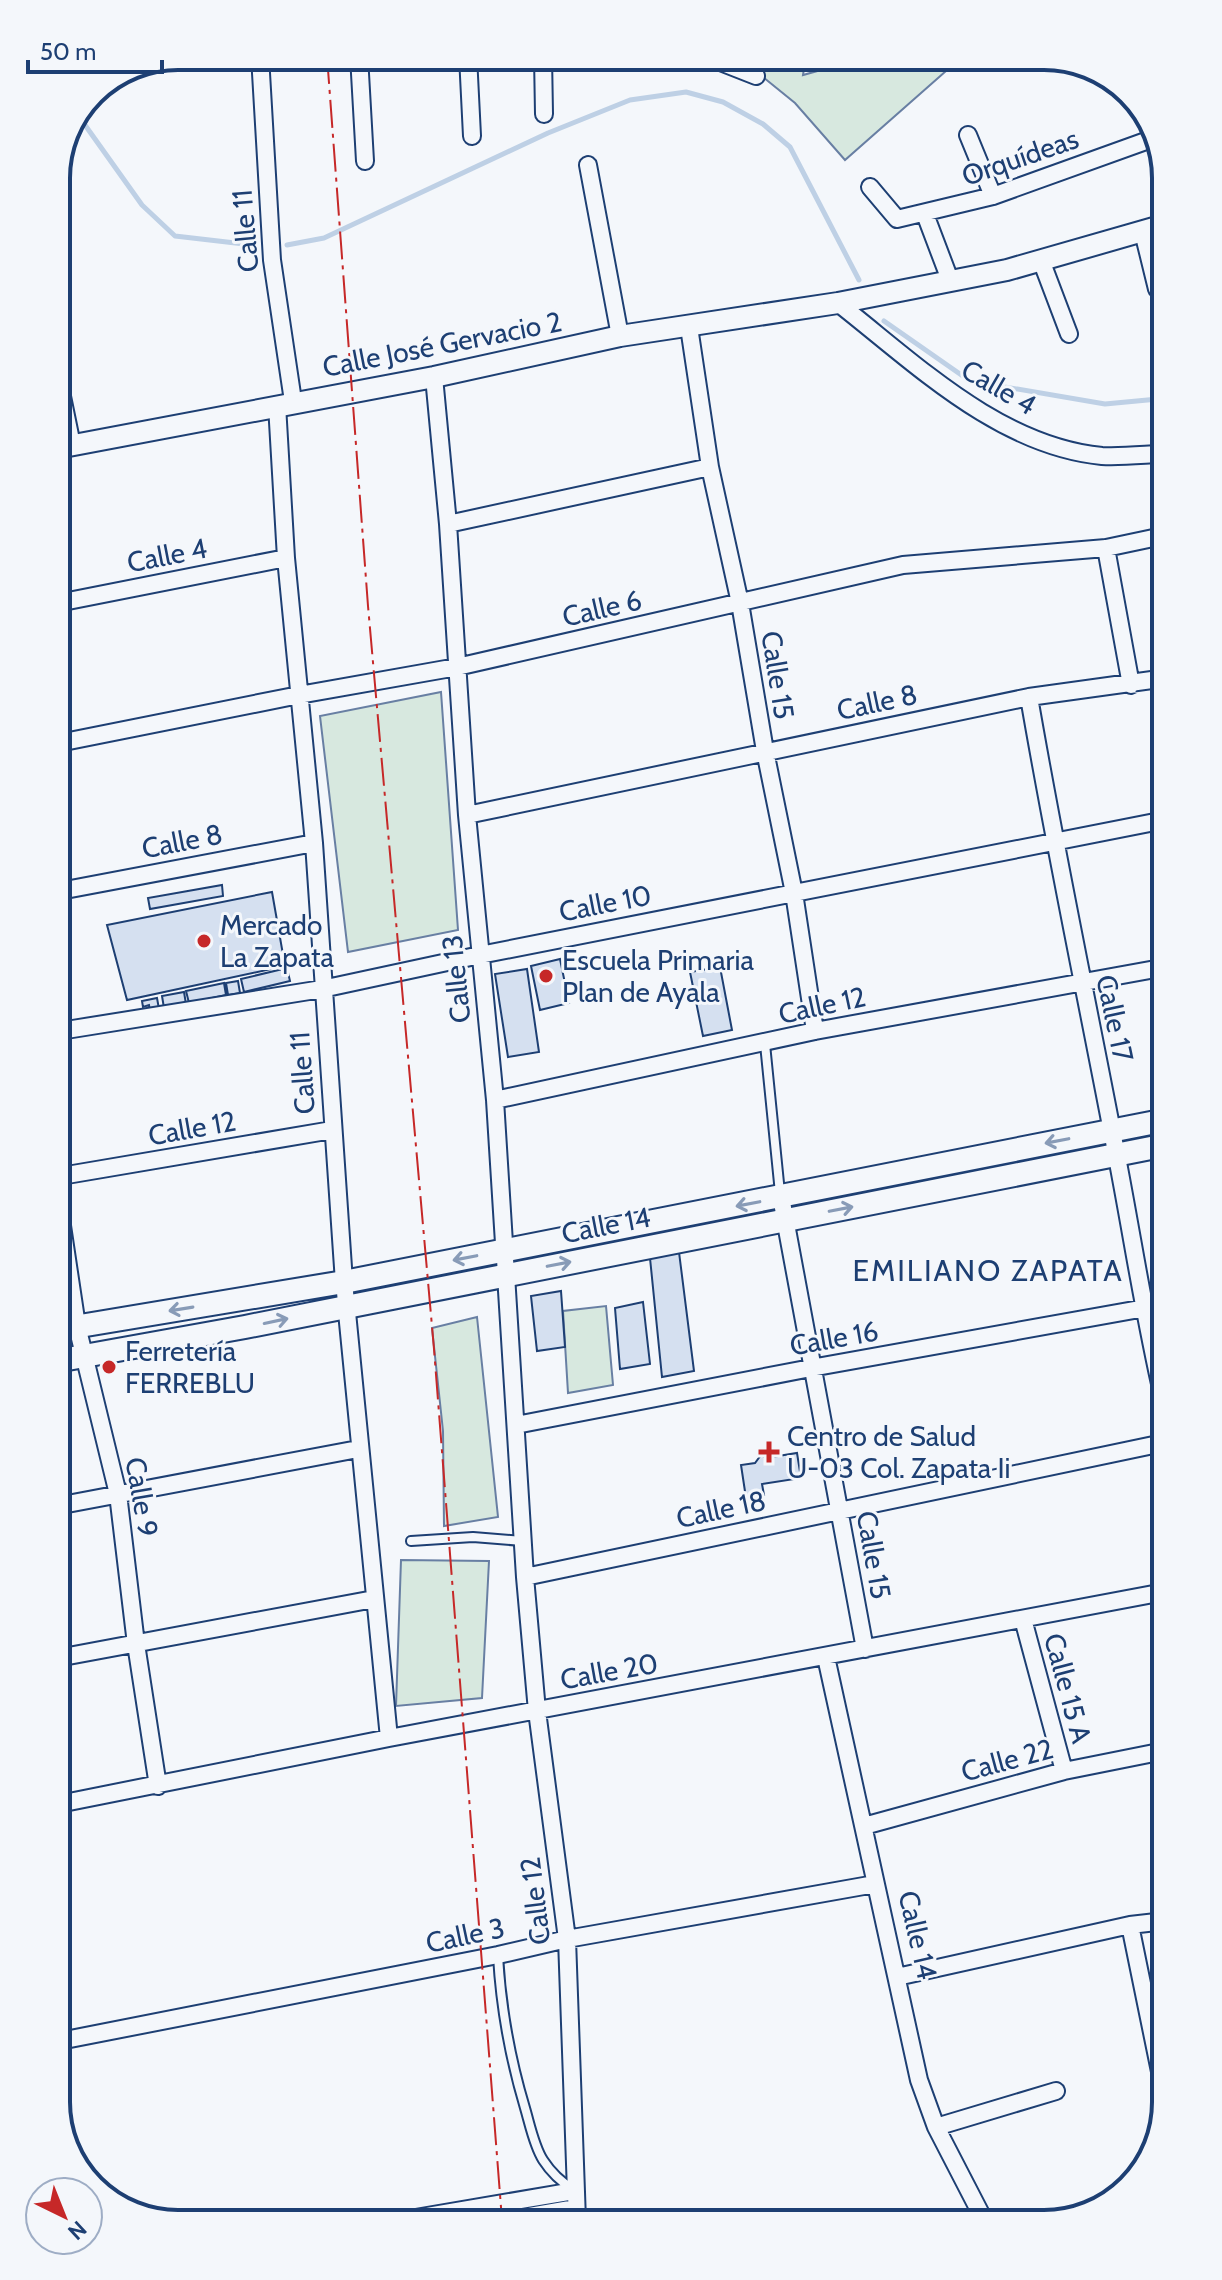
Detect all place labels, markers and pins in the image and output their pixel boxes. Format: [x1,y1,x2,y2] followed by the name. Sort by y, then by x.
[220,908,334,974] place label: Mercado La Zapata
[195,932,213,950] marker: Mercado La Zapata
[562,943,754,1009] place label: Escuela Primaria Plan de Ayala
[537,967,555,985] marker: Escuela Primaria Plan de Ayala
[125,1334,255,1400] place label: Ferretería FERREBLU
[100,1358,118,1376] marker: Ferretería FERREBLU
[787,1419,1010,1485] place label: Centro de Salud U-03 Col. Zapata Ii
[758,1441,780,1463] marker: Centro de Salud U-03 Col. Zapata Ii

